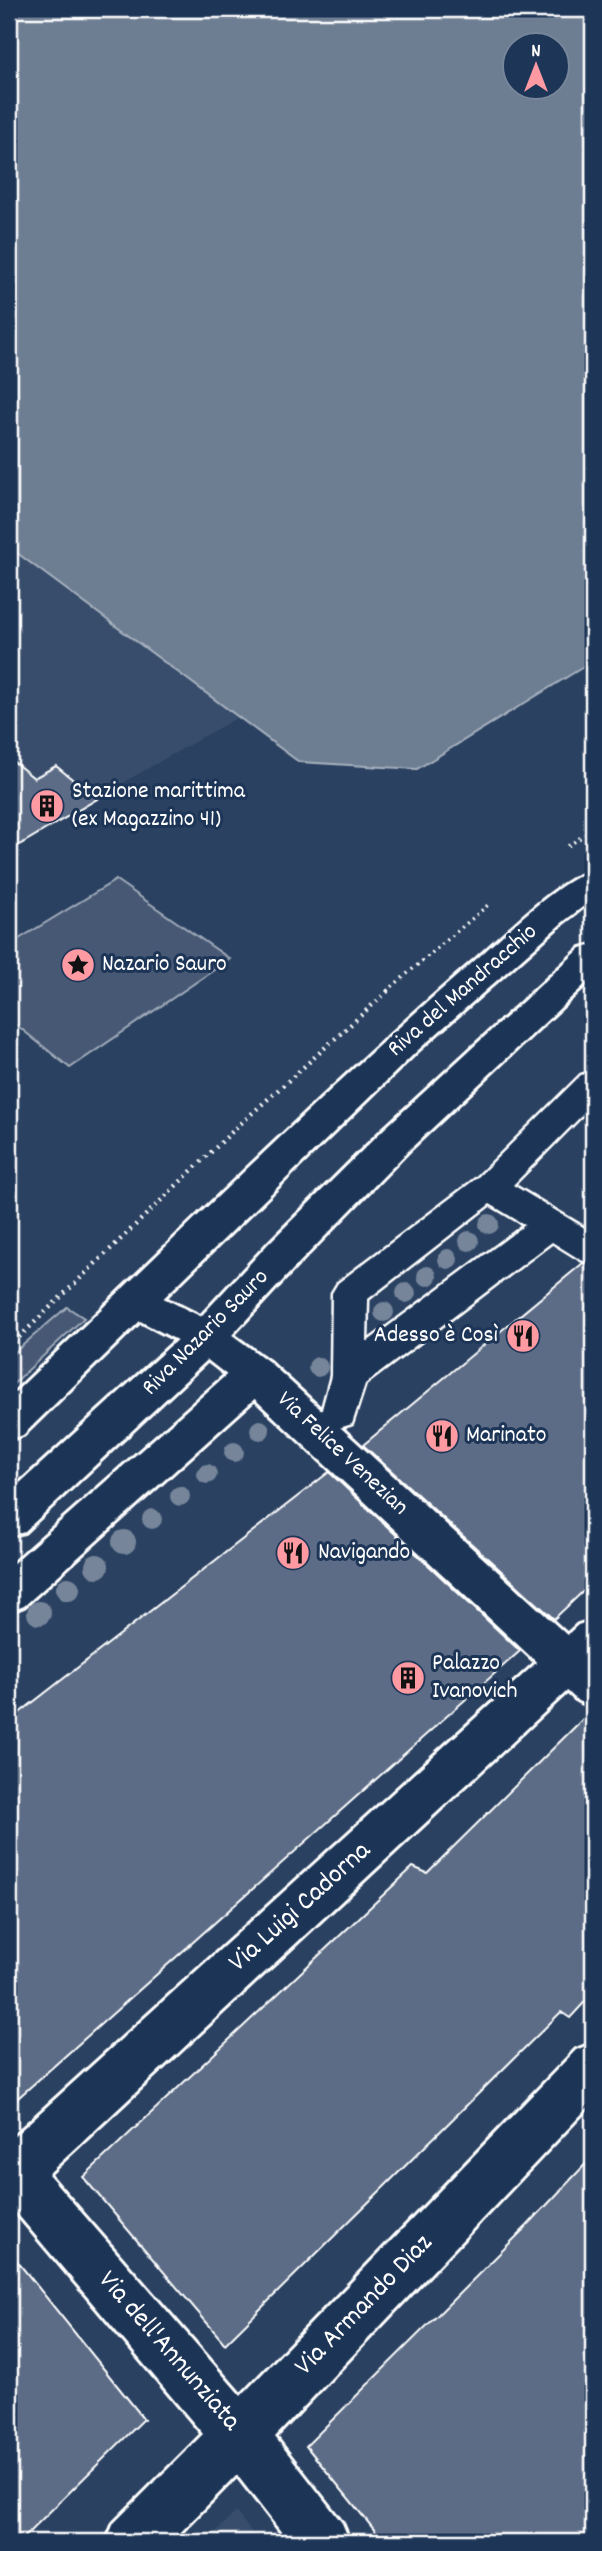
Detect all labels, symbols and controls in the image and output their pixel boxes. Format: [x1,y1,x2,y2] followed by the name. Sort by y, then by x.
[500,32,570,102] north arrow
[531,39,541,66] text: N
[72,775,246,837] place label: Stazione marittima (ex Magazzino 41)
[28,787,66,825] building icon: Stazione marittima (ex Magazzino 41)
[381,916,545,1066] street label: Riva del Mandracchio
[59,946,97,984] place icon: Nazario Sauro
[102,948,227,982] place label: Nazario Sauro
[135,1262,277,1404] street label: Riva Nazario Sauro
[504,1317,542,1355] restaurant icon: Adesso è Così
[374,1319,499,1353] place label: Adesso è Così
[268,1384,416,1524] street label: Via Felice Venezian
[423,1417,461,1455] restaurant icon: Marinato
[466,1419,547,1453] place label: Marinato
[274,1534,312,1572] restaurant icon: Navigando
[318,1536,410,1570] place label: Navigando
[432,1647,518,1709] place label: Palazzo Ivanovich
[389,1659,427,1697] building icon: Palazzo Ivanovich
[221,1832,382,1983] street label: Via Luigi Cadorna
[287,2226,444,2386] street label: Via Armando Diaz
[87,2263,250,2442] street label: Via dell'Annunziata

